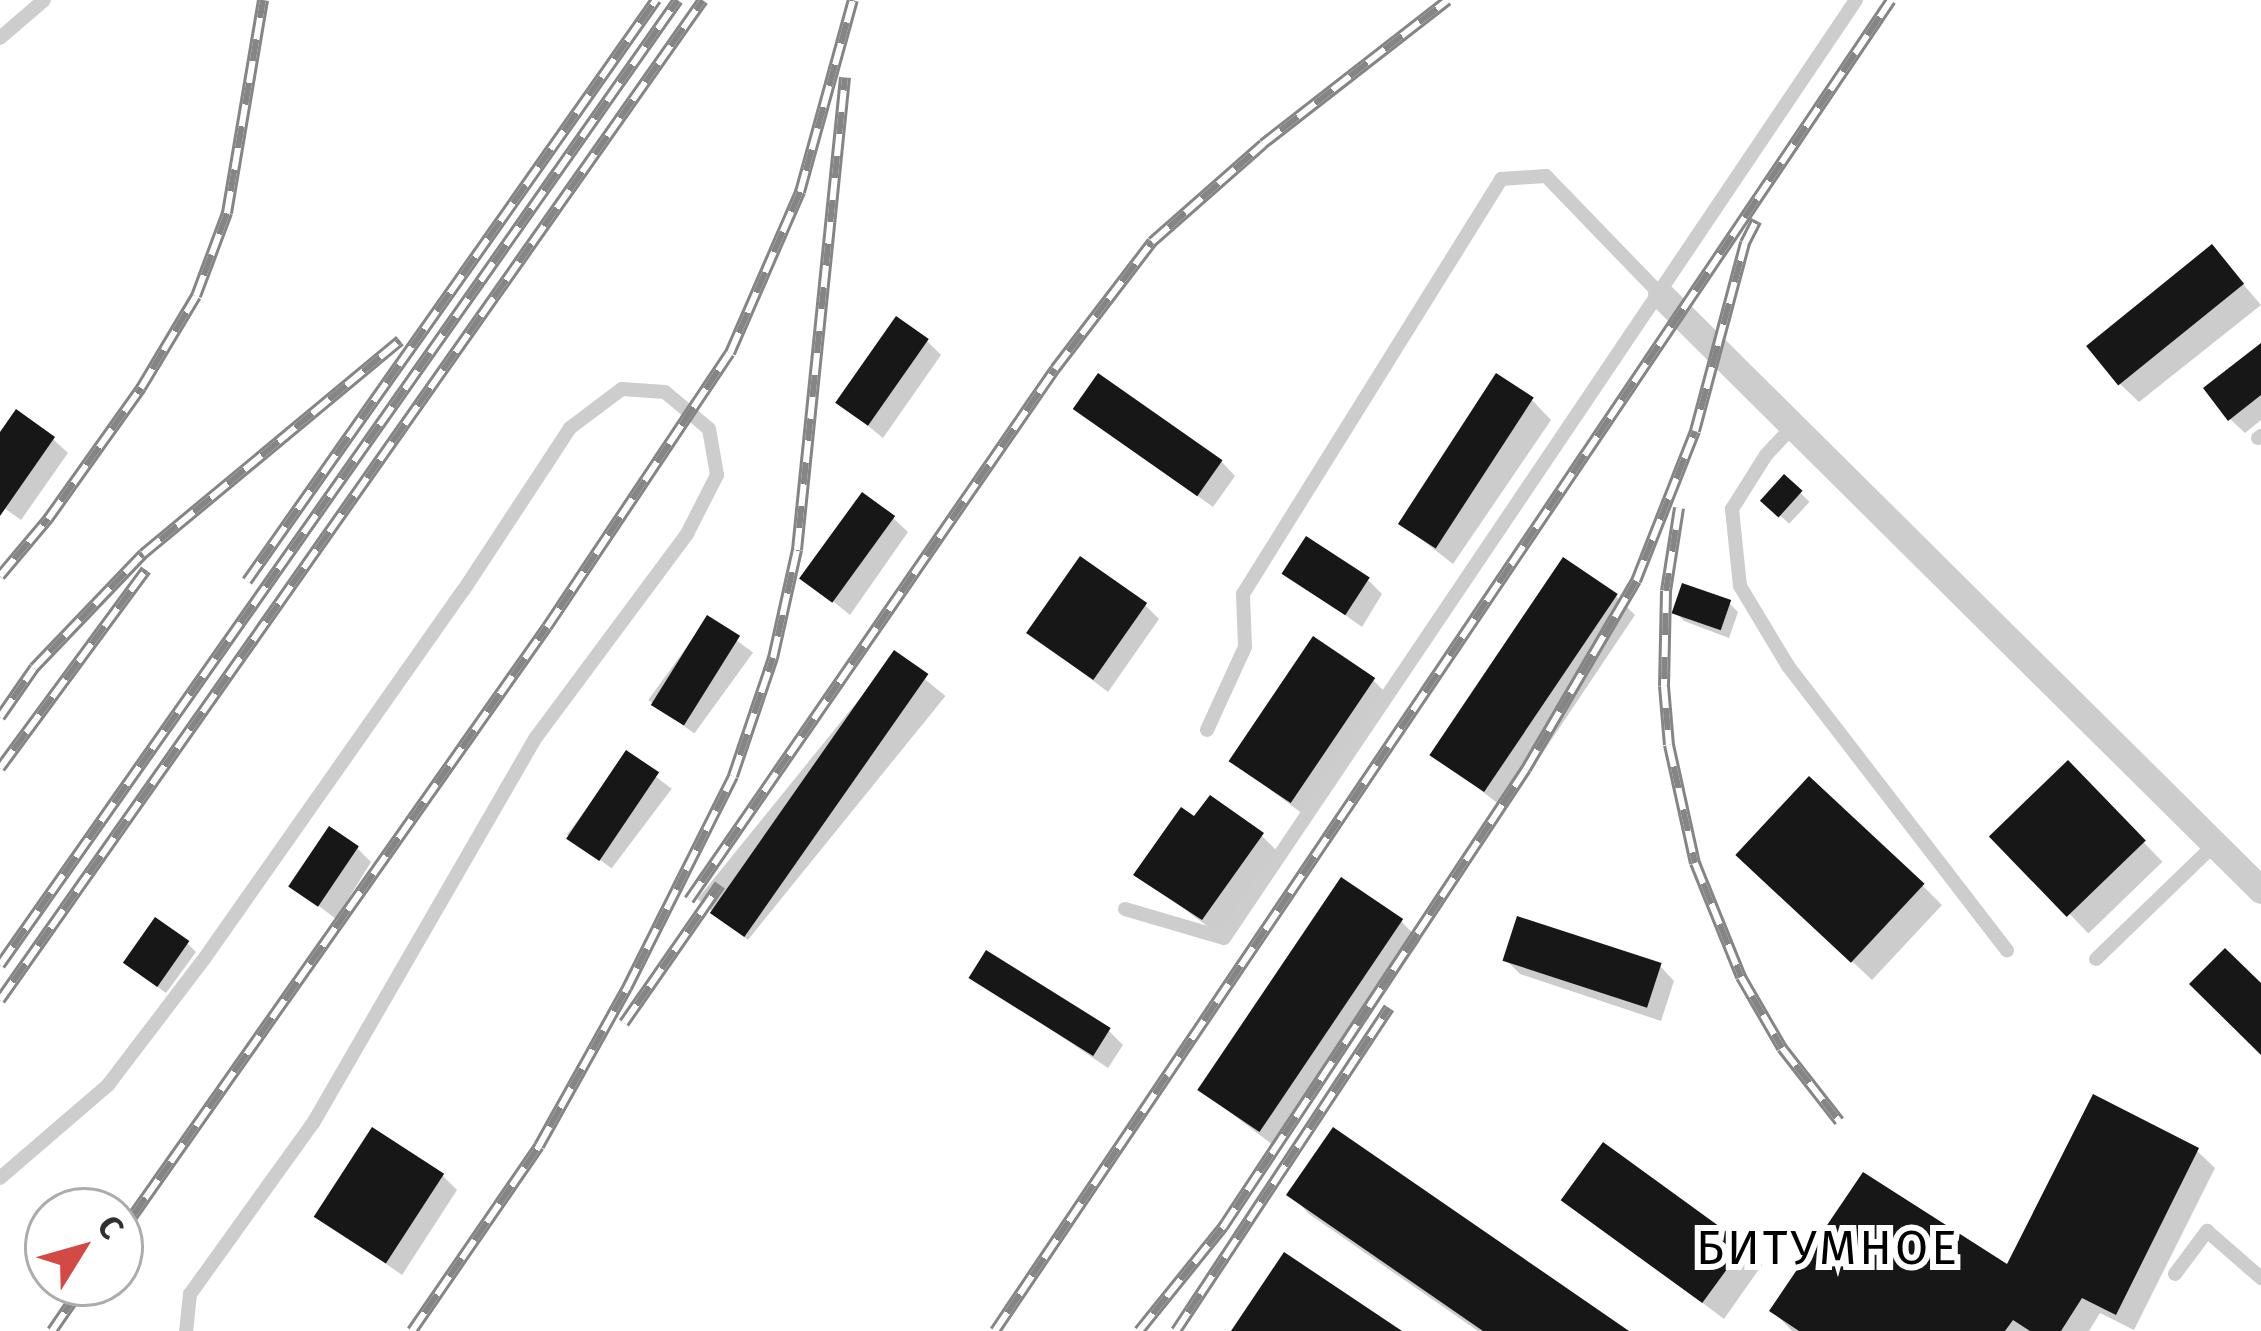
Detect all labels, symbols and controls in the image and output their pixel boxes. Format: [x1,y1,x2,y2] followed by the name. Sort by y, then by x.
[24,1187,144,1307] north arrow
[89,1208,132,1247] text: С
[1696,1220,1960,1278] district label: БИТУМНОЕ

